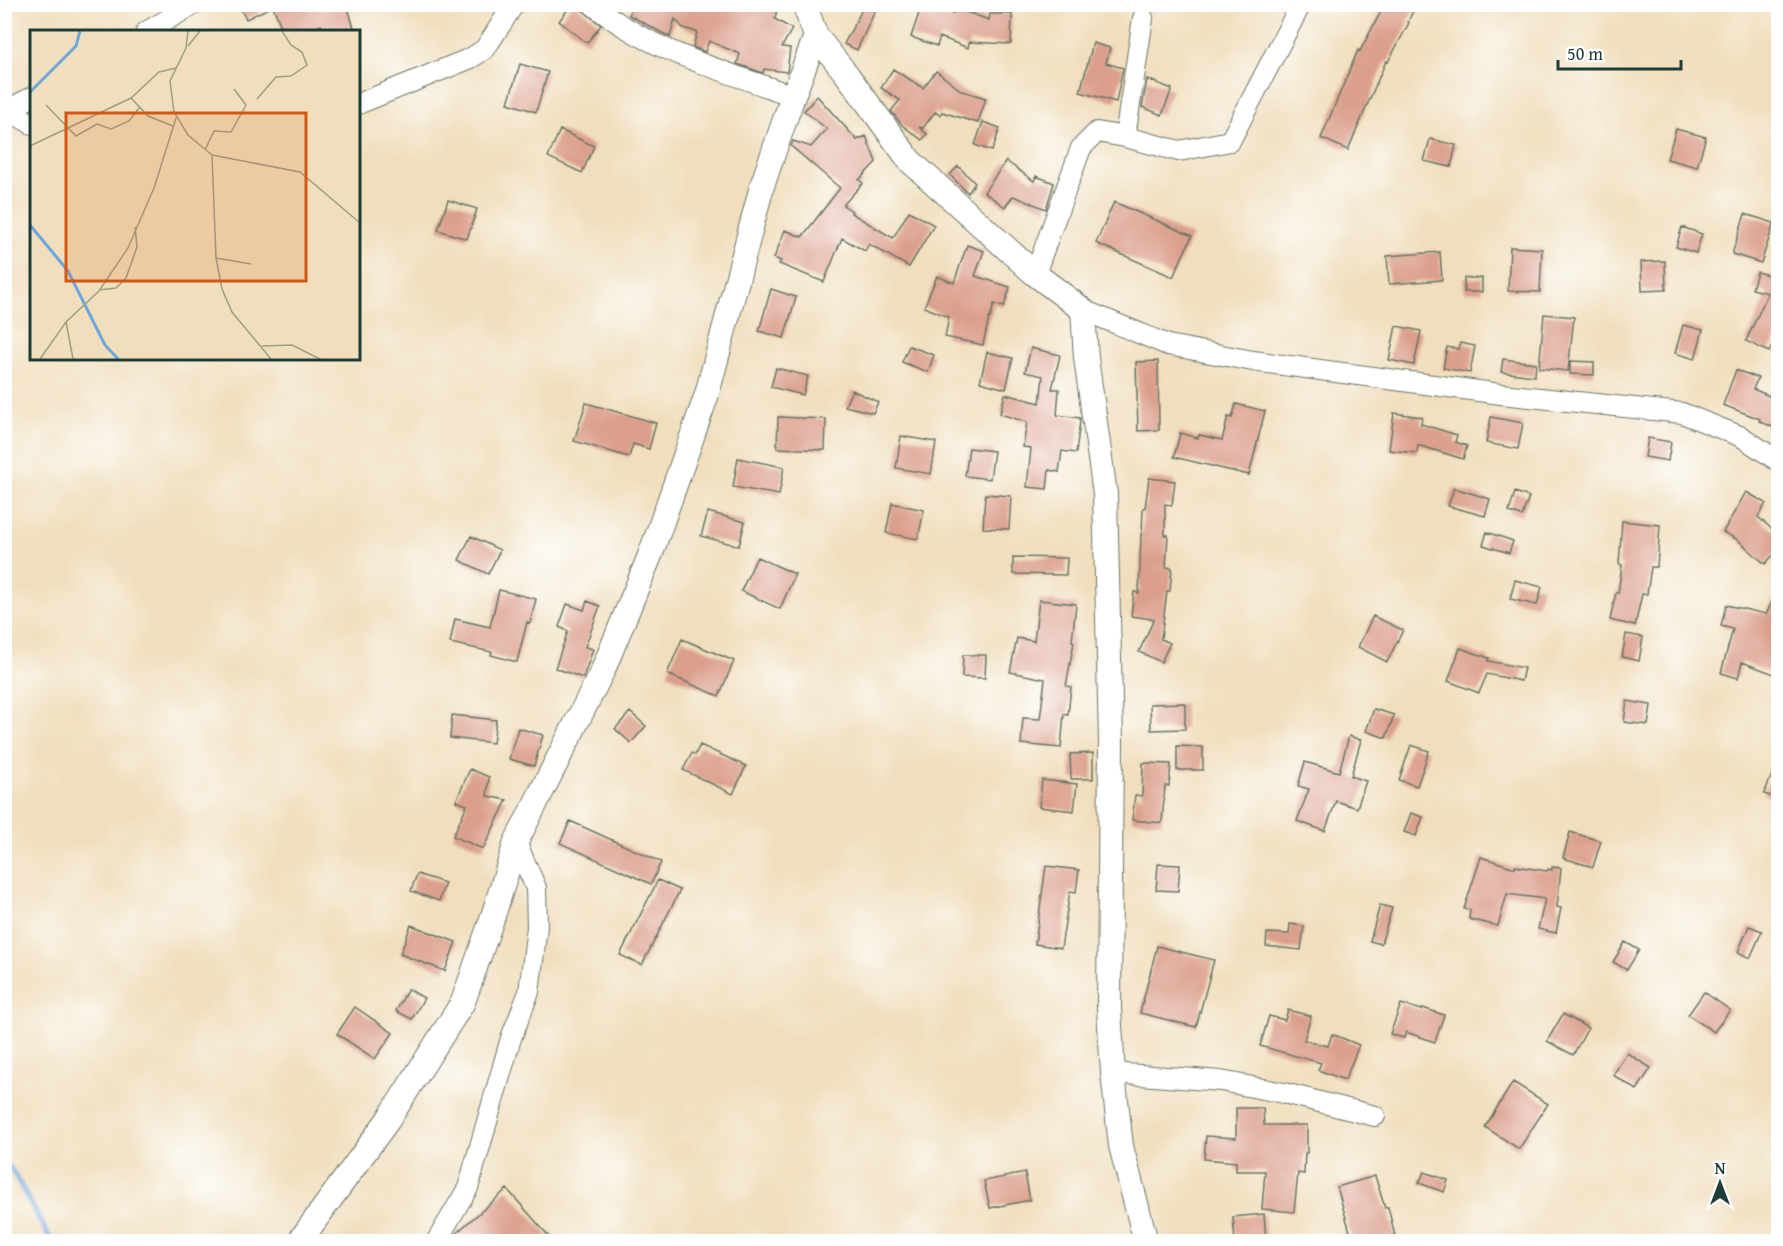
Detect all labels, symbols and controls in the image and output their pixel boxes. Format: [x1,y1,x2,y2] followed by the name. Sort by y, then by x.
[30,30,360,360] inset map
[1558,33,1681,71] scale bar
[1567,40,1603,67] text: 50 m
[1690,1153,1750,1213] north arrow
[1715,1156,1726,1180] text: N

